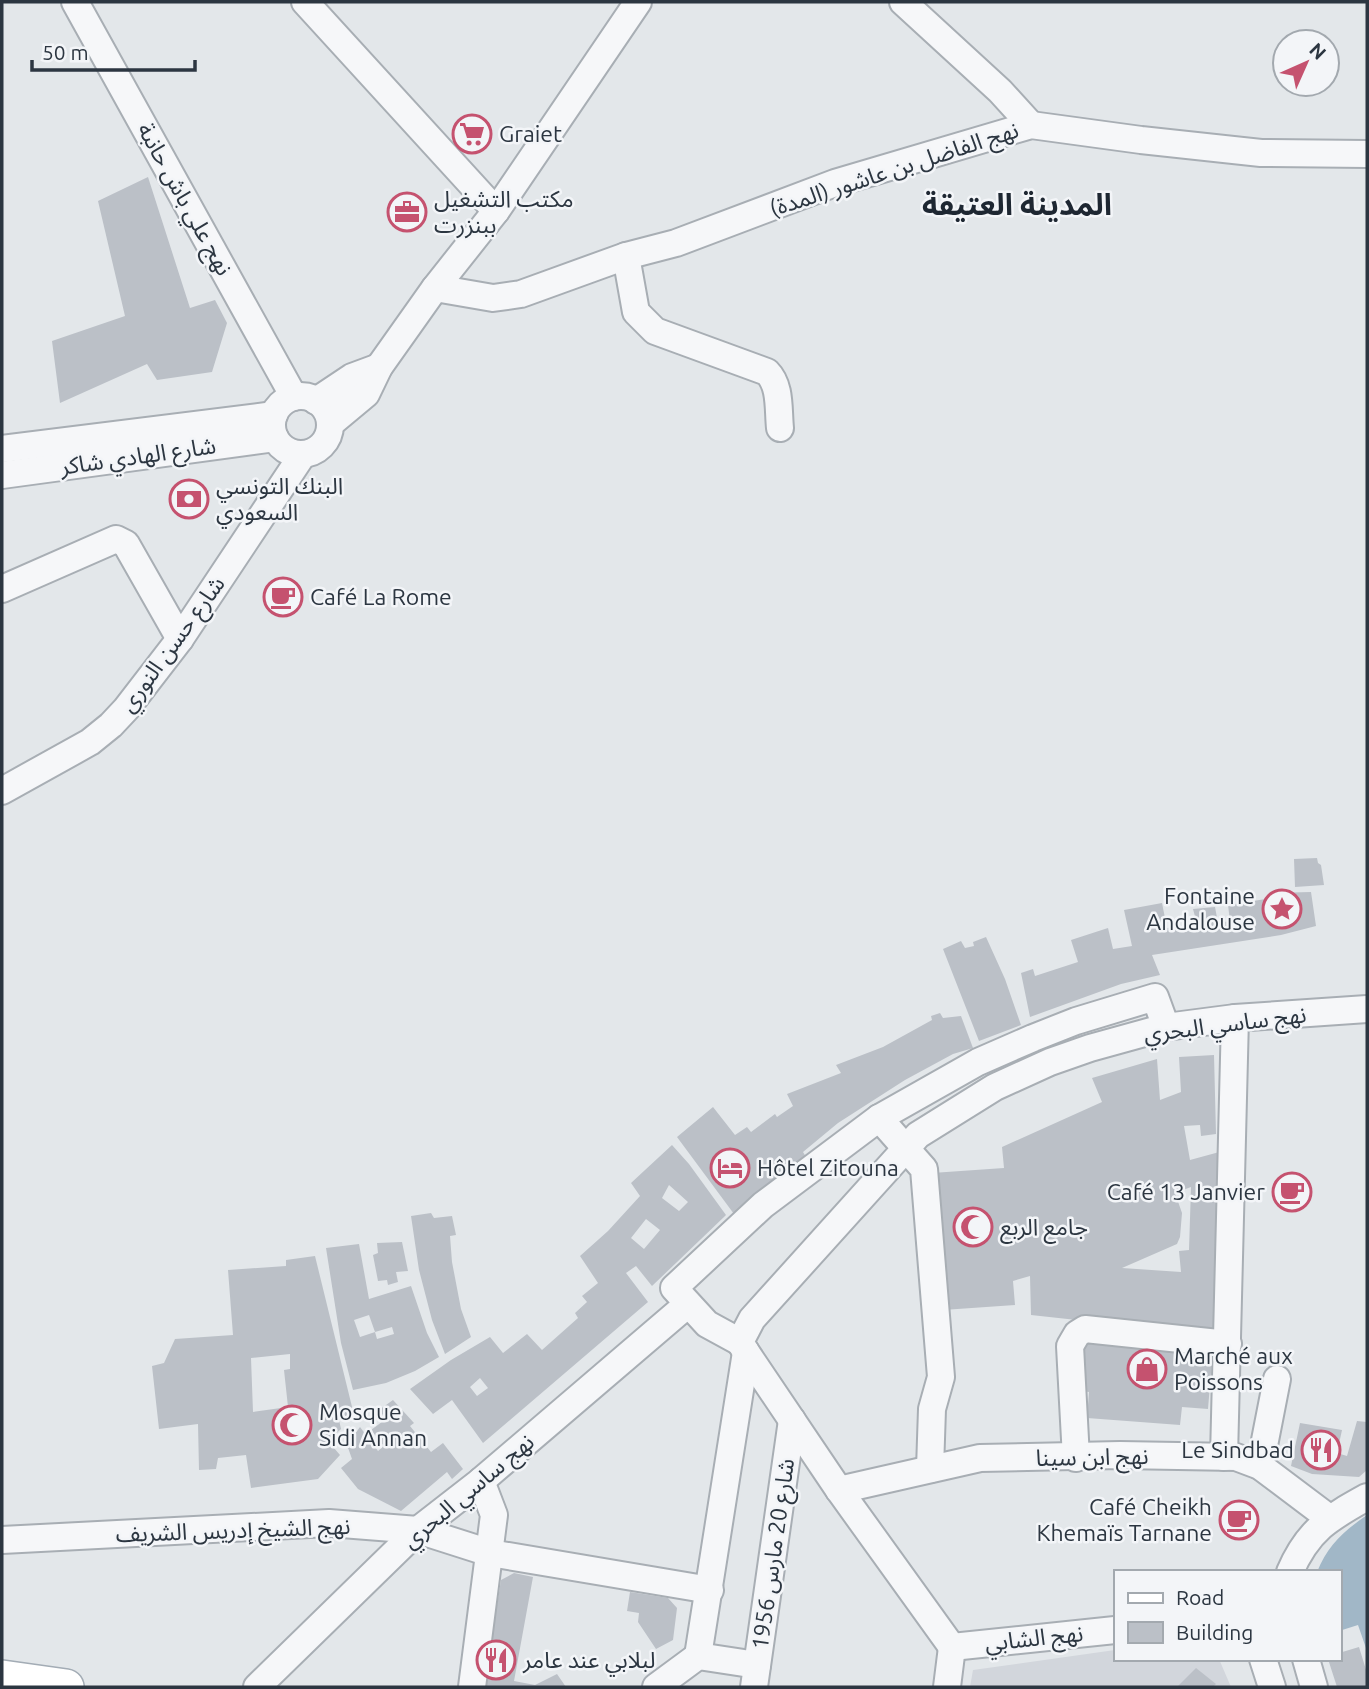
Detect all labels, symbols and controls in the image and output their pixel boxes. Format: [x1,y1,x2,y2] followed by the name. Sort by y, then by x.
[32,28,194,72] scale bar
[1271,28,1341,98] north arrow
[1305,38,1331,64] text: N
[42,40,89,64] text: 50 m
[451,113,493,155] supermarket icon: Graiet
[766,116,1023,225] street label: نهج الفاضل بن عاشور (المدة)
[129,118,238,282] street label: نهج علي باش حانبة
[499,121,562,146] place label: Graiet
[434,186,574,239] place label: مكتب التشغيل ببنزرت
[922,187,1112,222] district label: المدينة العتيقة
[386,191,428,233] office icon: مكتب التشغيل ببنزرت
[57,432,218,484] street label: شارع الهادي شاكر
[216,473,343,529] place label: البنك التونسي السعودي
[168,478,210,520] bank icon: البنك التونسي السعودي
[114,571,233,719] street label: شارع حسن النوري
[262,576,304,618] cafe icon: Café La Rome
[310,584,452,609] place label: Café La Rome
[1146,883,1255,934] place label: Fontaine Andalouse
[1261,888,1303,930] place icon: Fontaine Andalouse
[1142,1001,1308,1051] street label: نهج ساسي البحري
[709,1147,751,1189] hotel icon: Hôtel Zitouna
[757,1155,899,1180] place label: Hôtel Zitouna
[1271,1171,1313,1213] cafe icon: Café 13 Janvier
[1107,1179,1265,1204] place label: Café 13 Janvier
[952,1206,994,1248] mosque icon: جامع الربع
[1000,1214,1088,1244] place label: جامع الربع
[1174,1343,1293,1394] place label: Marché aux Poissons
[1126,1348,1168,1390] shop icon: Marché aux Poissons
[319,1399,427,1450] place label: Mosque Sidi Annan
[271,1404,313,1446] mosque icon: Mosque Sidi Annan
[397,1428,542,1557] street label: نهج ساسي البحري
[1300,1429,1342,1471] restaurant icon: Le Sindbad
[1181,1437,1294,1462] place label: Le Sindbad
[1035,1443,1149,1475] street label: نهج ابن سينا
[747,1457,803,1652] street label: شارع 20 مارس 1956
[1036,1494,1212,1545] place label: Café Cheikh Khemaïs Tarnane
[1218,1499,1260,1541] cafe icon: Café Cheikh Khemaïs Tarnane
[115,1513,351,1551] street label: نهج الشيخ إدريس الشريف
[1114,1570,1341,1661] legend
[1176,1585,1224,1609] text: Road
[983,1620,1085,1660] street label: نهج الشابي
[1176,1620,1253,1644] text: Building
[475,1639,517,1681] restaurant icon: لبلابي عند عامر
[522,1647,655,1677] place label: لبلابي عند عامر

